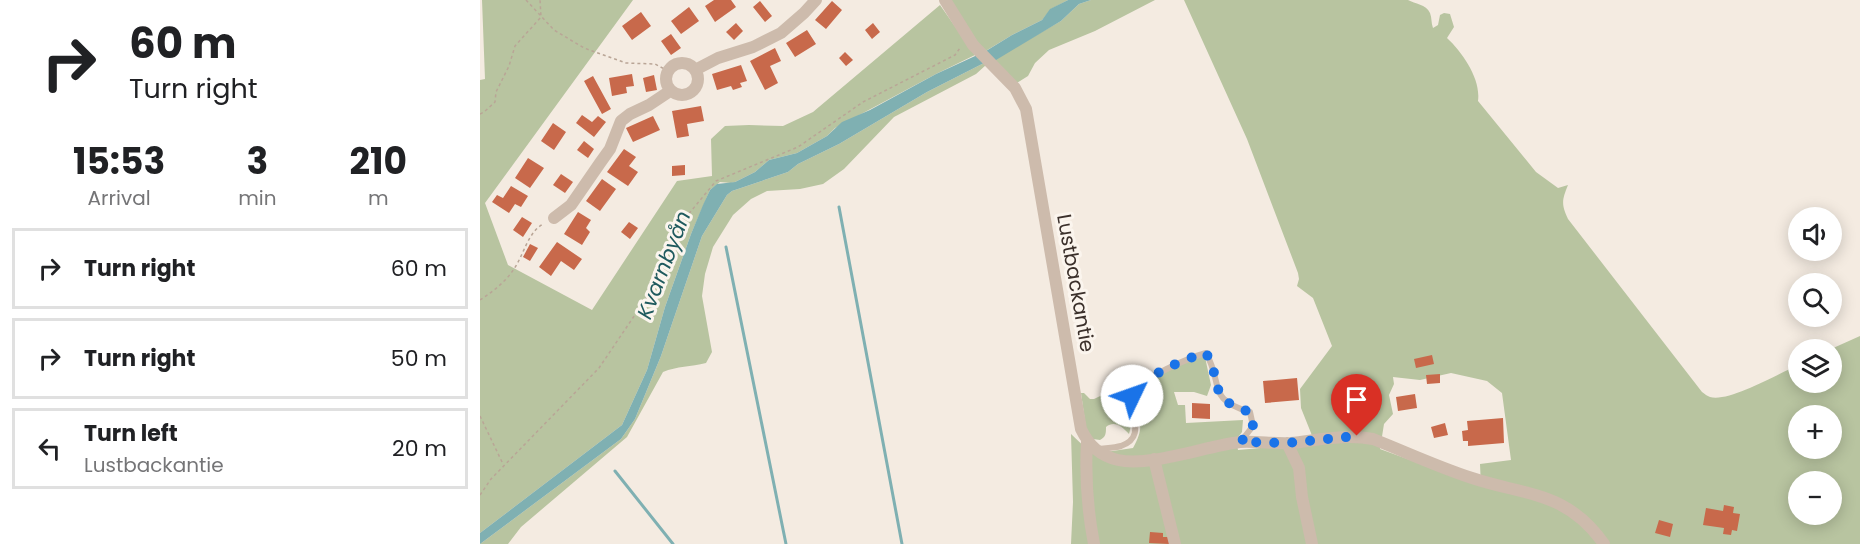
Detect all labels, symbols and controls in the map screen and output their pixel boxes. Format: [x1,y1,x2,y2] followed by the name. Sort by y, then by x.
[129,14,237,73] text: 60 m
[30,24,108,102] icon: right
[129,70,258,107] text: Turn right
[73,136,165,187] text: 15:53
[246,136,268,187] text: 3
[349,136,407,187] text: 210
[88,184,151,212] text: Arrival
[238,184,277,212] text: min
[368,184,389,212] text: m
[630,207,697,323] water label: Kvarnbyån
[1788,207,1842,525] map controls
[1788,207,1842,261] button: sound
[1050,212,1102,354] street label: Lustbackantie
[33,252,66,285] icon: right
[84,253,195,284] text: Turn right
[391,253,447,284] text: 60 m
[1788,273,1842,327] button: search
[1788,339,1842,393] button: layers
[33,342,66,375] icon: right
[84,343,195,374] text: Turn right
[391,343,447,374] text: 50 m
[1100,364,1164,428] position arrow
[1331,374,1382,436] pin
[1340,383,1373,416] icon: arrive
[1788,405,1842,459] button: +
[84,418,178,449] text: Turn left
[33,432,66,465] icon: left
[392,433,447,464] text: 20 m
[84,451,224,479] text: Lustbackantie
[1788,471,1842,525] button: −

